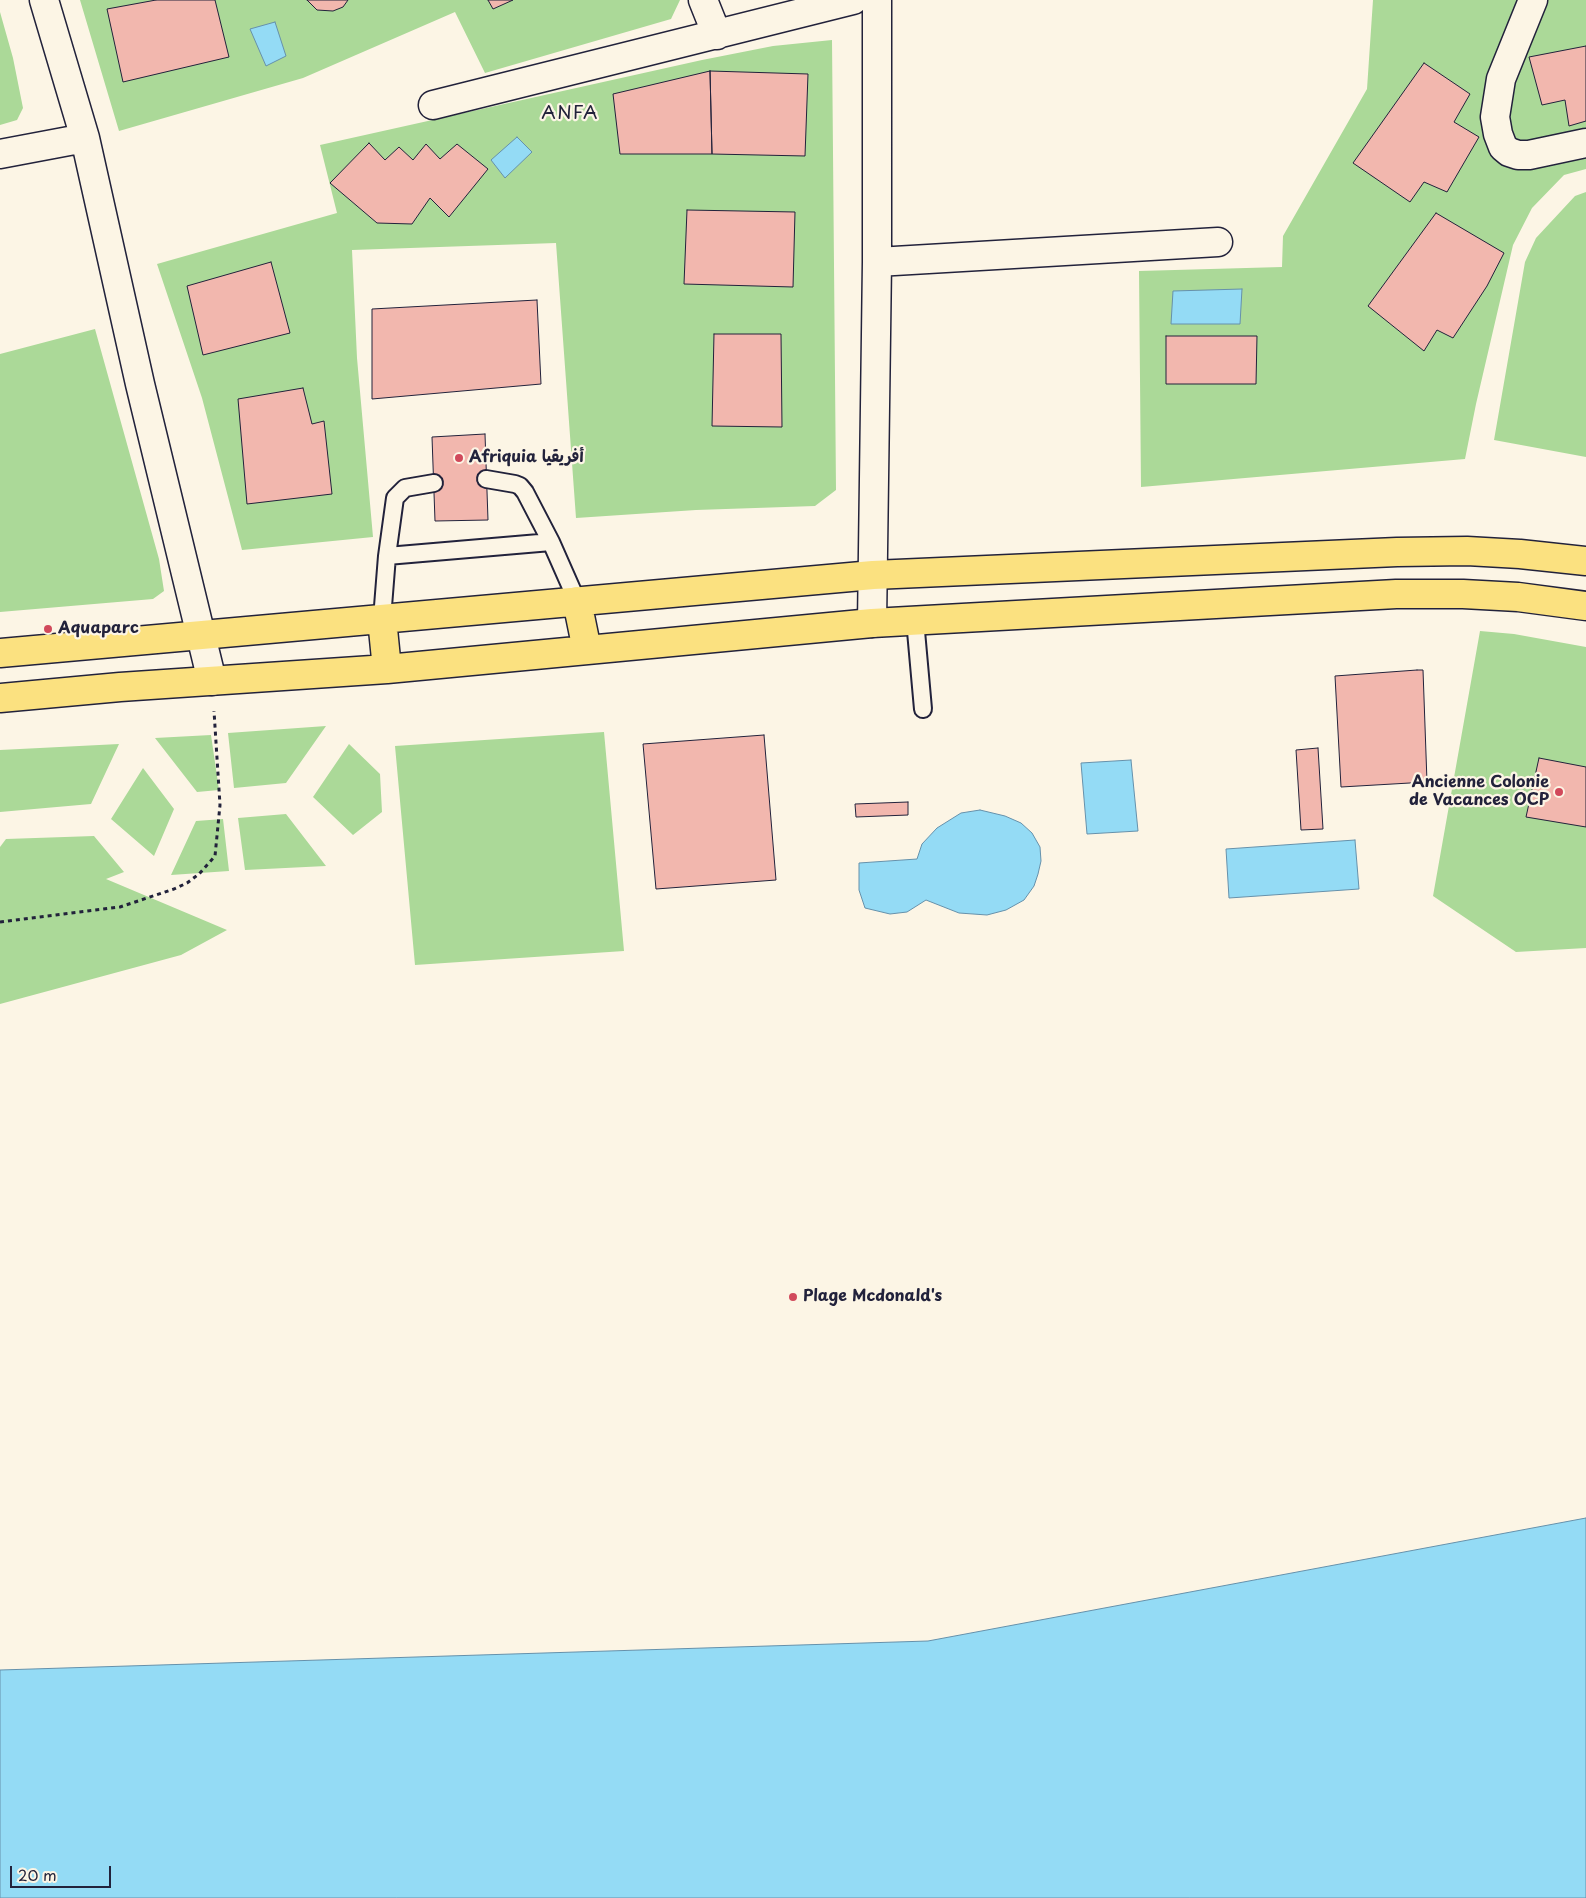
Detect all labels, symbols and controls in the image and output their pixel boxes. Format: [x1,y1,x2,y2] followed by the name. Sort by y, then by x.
[541,103,599,125] district label: ANFA
[469,448,583,468] place label: Afriquia أفريقيا
[453,452,465,464] marker: Afriquia أفريقيا
[58,619,139,639] place label: Aquaparc
[42,623,54,635] marker: Aquaparc
[1409,773,1549,811] place label: Ancienne Colonie de Vacances OCP
[1553,786,1565,798] marker: Ancienne Colonie de Vacances OCP
[803,1287,942,1307] place label: Plage Mcdonald's
[787,1291,799,1303] marker: Plage Mcdonald's
[12,1856,114,1888] scale bar
[18,1863,57,1886] text: 20 m

